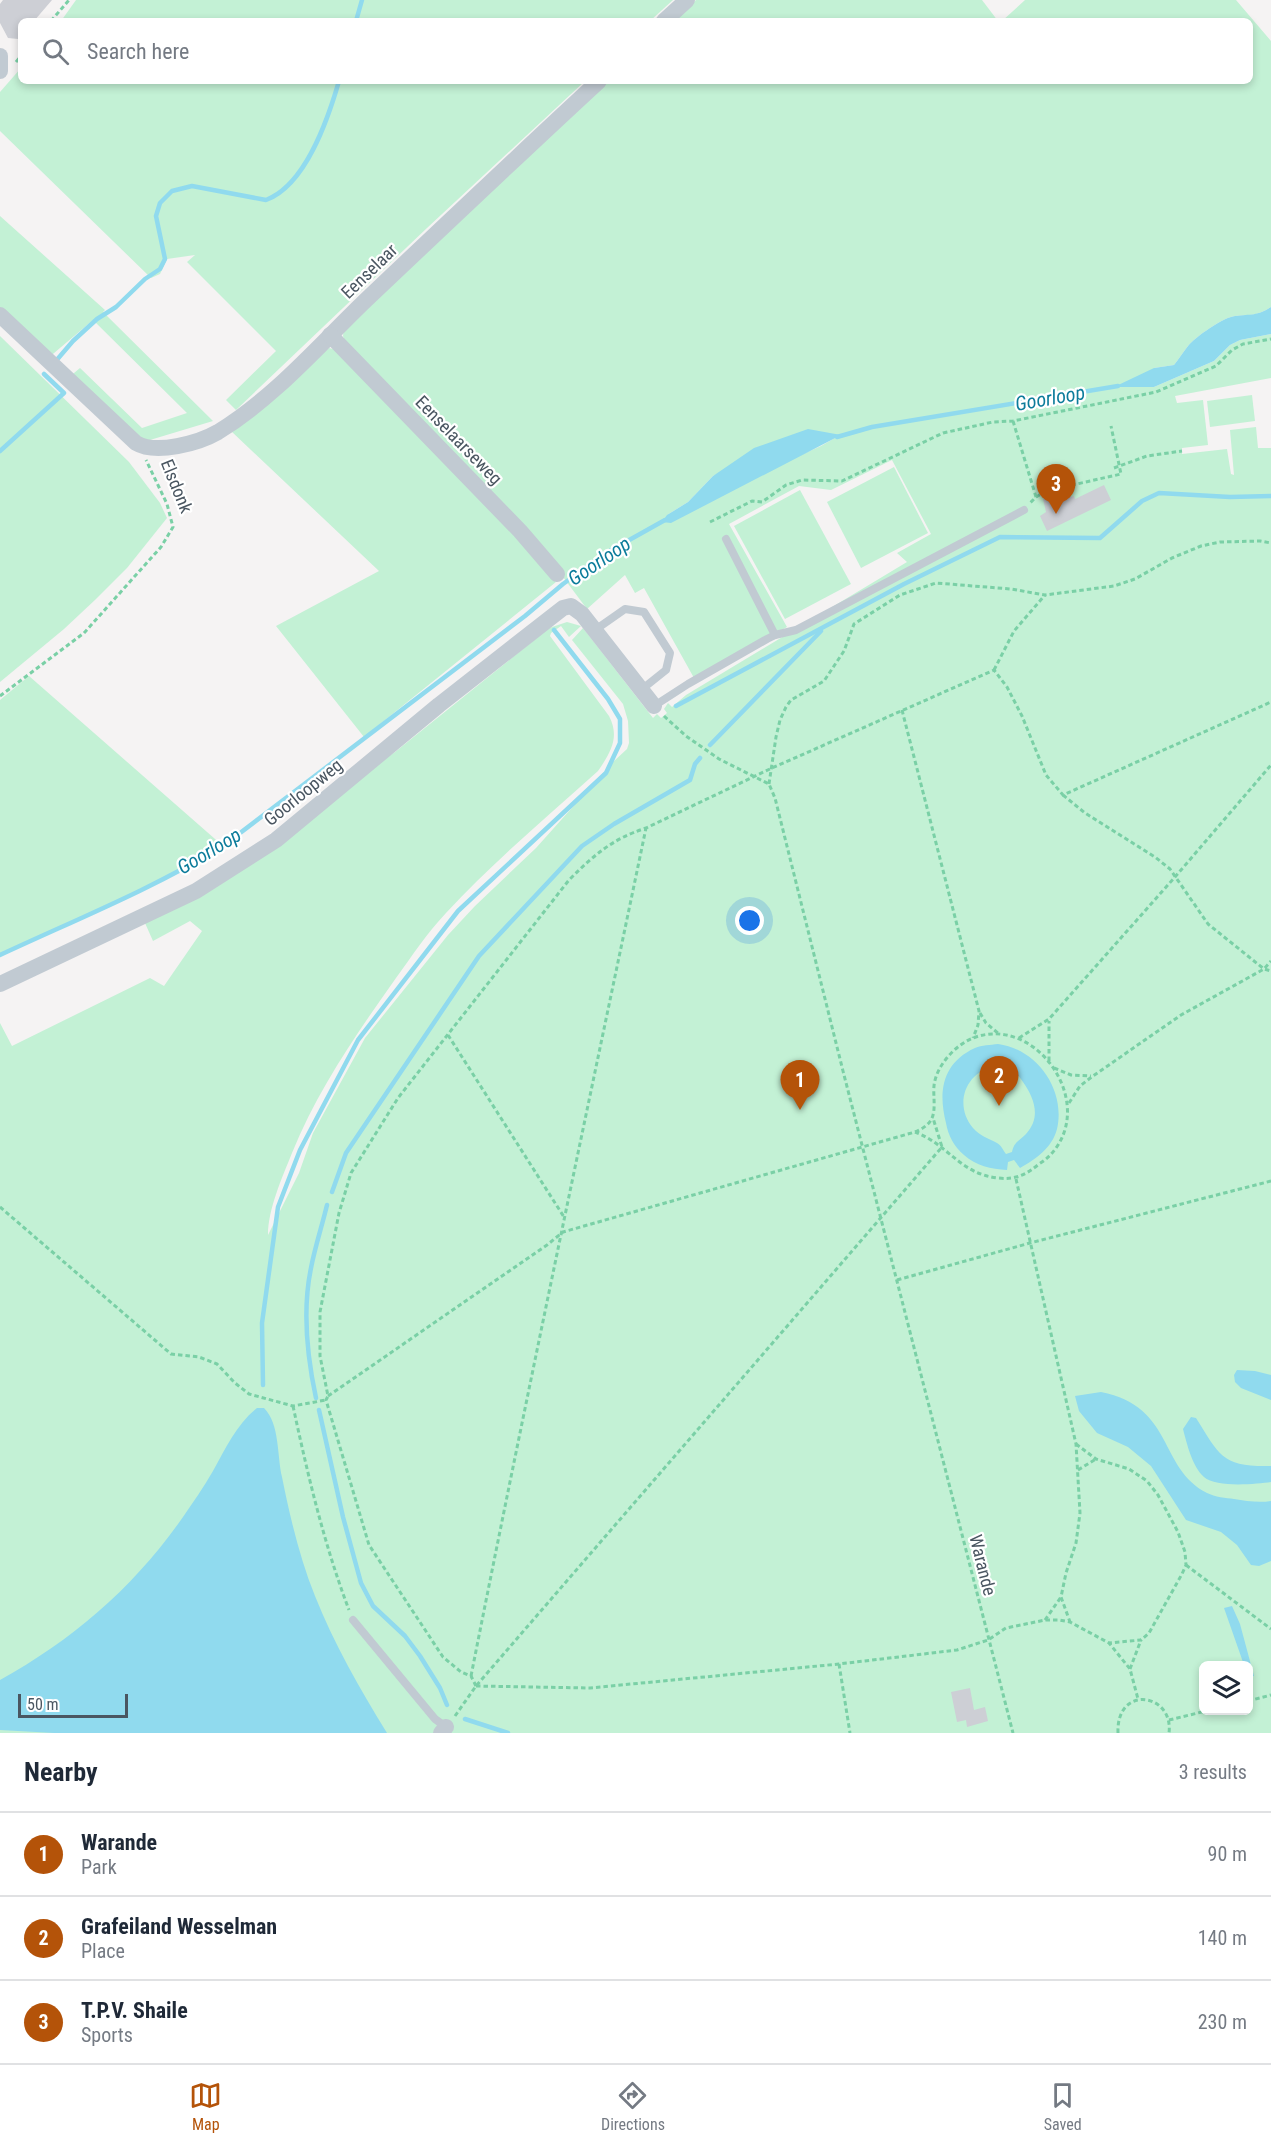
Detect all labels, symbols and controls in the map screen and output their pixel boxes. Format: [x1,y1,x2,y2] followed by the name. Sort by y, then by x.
[18,18,1253,84] search box
[39,35,72,68] icon: search
[87,39,189,64] text: Search here
[337,239,402,303] street label: Eenselaar
[1013,380,1087,416] water label: Goorloop
[411,391,507,489] street label: Eenselaarseweg
[157,456,197,516] street label: Elsdonk
[1036,464,1076,514] pin: 3
[563,531,635,591] water label: Goorloop
[260,754,346,830] street label: Goorloopweg
[173,823,245,879] water label: Goorloop
[735,906,764,935] your location
[980,1056,1018,1106] pin: 2
[780,1060,820,1110] pin: 1
[965,1532,1001,1598] street label: Warande
[1199,1661,1253,1715] map controls
[1199,1661,1253,1715] button: layers
[18,1691,128,1718] scale bar
[27,1695,59,1714] text: 50 m
[24,1757,98,1787] text: Nearby
[1179,1760,1247,1784] text: 3 results
[81,1830,157,1855] text: Warande
[38,1842,49,1866] text: 1
[1208,1842,1247,1866] text: 90 m
[81,1855,117,1879] text: Park
[81,1914,277,1939] text: Grafeiland Wesselman
[38,1926,49,1950] text: 2
[1198,1926,1247,1950] text: 140 m
[81,1939,125,1963] text: Place
[81,1998,188,2023] text: T.P.V. Shaile
[38,2010,49,2034] text: 3
[1198,2010,1247,2034] text: 230 m
[81,2023,133,2047] text: Sports
[189,2079,222,2134] tab: Map
[601,2079,665,2134] tab: Directions
[1044,2079,1082,2134] tab: Saved

